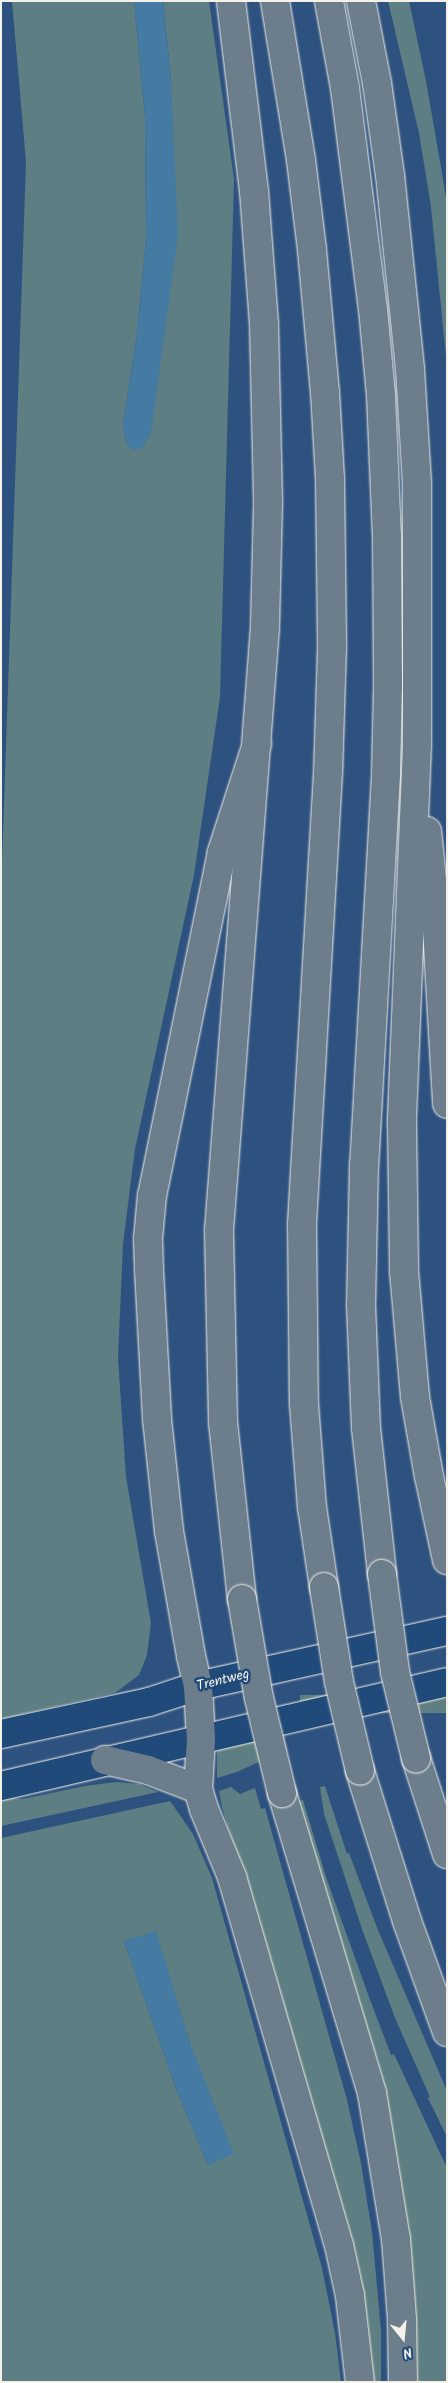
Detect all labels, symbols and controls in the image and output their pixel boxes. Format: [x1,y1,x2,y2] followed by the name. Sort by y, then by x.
[195,1665,251,1695] street label: Trentweg
[378,2313,428,2363] north arrow
[400,2341,415,2364] text: N

